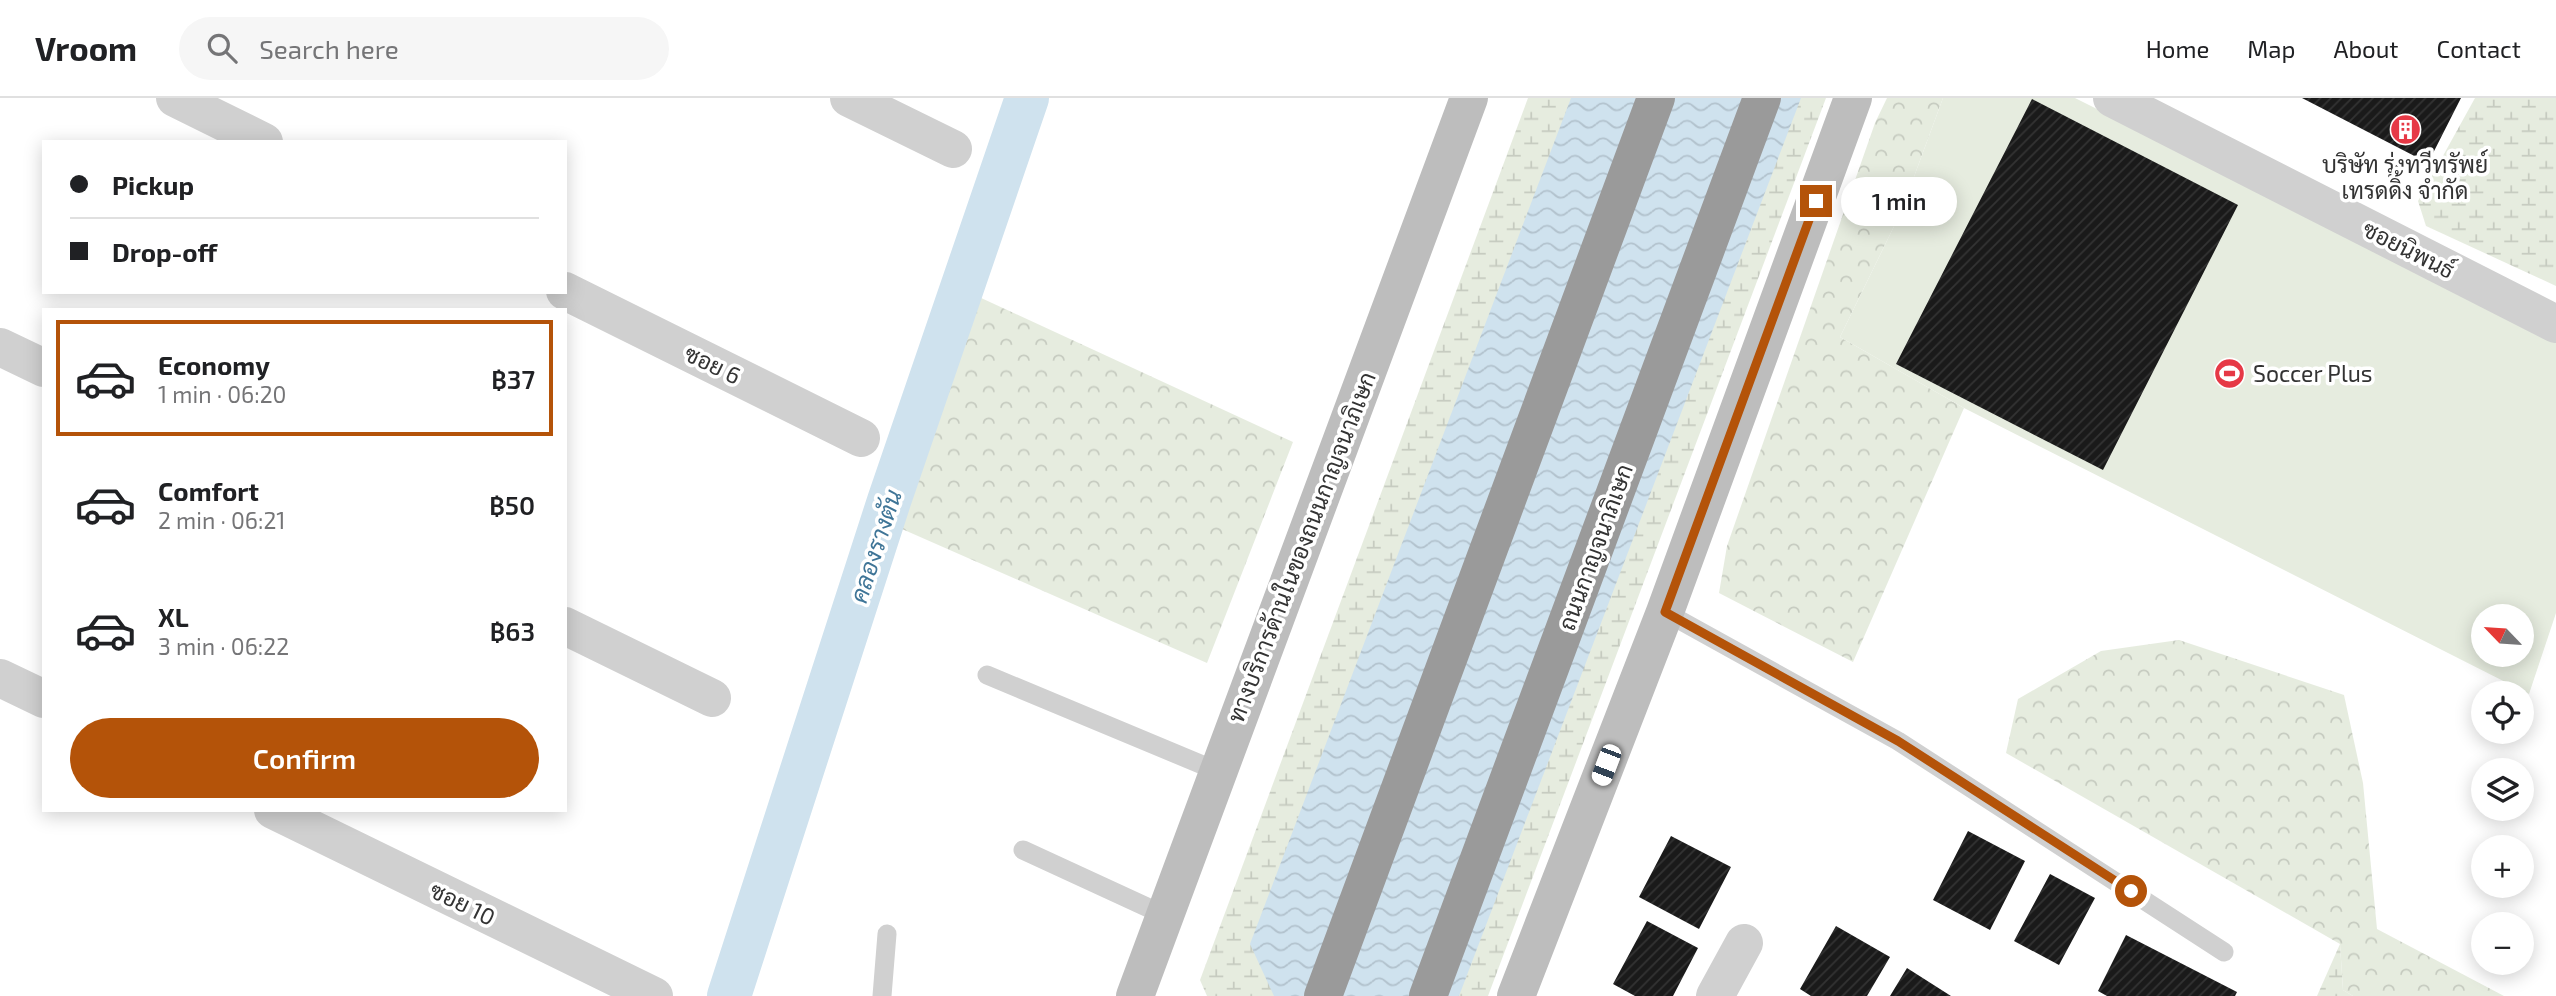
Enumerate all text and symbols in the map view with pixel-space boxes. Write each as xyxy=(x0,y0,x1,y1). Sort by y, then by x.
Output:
search box xyxy=(179,17,669,80)
text: Vroom xyxy=(35,28,137,68)
icon: search xyxy=(203,29,241,67)
text: Search here xyxy=(259,33,399,64)
text: Home xyxy=(2146,34,2209,63)
text: Map xyxy=(2247,34,2295,63)
text: About xyxy=(2333,34,2399,63)
text: Contact xyxy=(2437,34,2521,63)
building icon: บริษัท รุ่งทวีทรัพย์ เทรดดิ้ง จำกัด xyxy=(2388,113,2422,147)
place label: บริษัท รุ่งทวีทรัพย์ เทรดดิ้ง จำกัด xyxy=(2322,149,2488,204)
text: Pickup xyxy=(112,169,194,200)
callout: 1 min xyxy=(1840,176,1956,226)
route end xyxy=(1800,185,1832,217)
text: 1 min xyxy=(1872,187,1926,215)
street label: ซอยนิพนธ์ xyxy=(2358,213,2460,284)
text: Drop-off xyxy=(112,236,217,267)
street label: ซอย 6 xyxy=(680,338,746,390)
icon: car xyxy=(74,347,137,410)
text: Economy xyxy=(158,349,270,380)
sports icon: Soccer Plus xyxy=(2213,356,2247,390)
place label: Soccer Plus xyxy=(2253,359,2373,387)
text: ฿37 xyxy=(491,363,535,394)
street label: ทางบริการด้านในของถนนกาญจนาภิเษก xyxy=(1220,367,1382,727)
text: 1 min · 06:20 xyxy=(158,380,286,408)
street label: ถนนกาญจนาภิเษก xyxy=(1552,460,1639,634)
icon: car xyxy=(74,473,137,536)
text: Comfort xyxy=(158,475,259,506)
water label: คลองรางตัน xyxy=(843,486,907,606)
text: ฿50 xyxy=(489,489,535,520)
text: 2 min · 06:21 xyxy=(158,506,286,534)
icon: car xyxy=(74,599,137,662)
text: XL xyxy=(158,601,189,632)
north arrow xyxy=(2471,604,2534,667)
map controls xyxy=(2471,604,2534,975)
text: ฿63 xyxy=(490,615,535,646)
text: 3 min · 06:22 xyxy=(158,632,289,660)
button: locate xyxy=(2471,681,2534,744)
button: Confirm xyxy=(70,718,539,798)
car xyxy=(1589,742,1624,788)
button: layers xyxy=(2471,758,2534,821)
button: + xyxy=(2471,835,2534,898)
street label: ซอย 10 xyxy=(426,875,500,931)
route start xyxy=(2115,875,2147,907)
button: − xyxy=(2471,912,2534,975)

